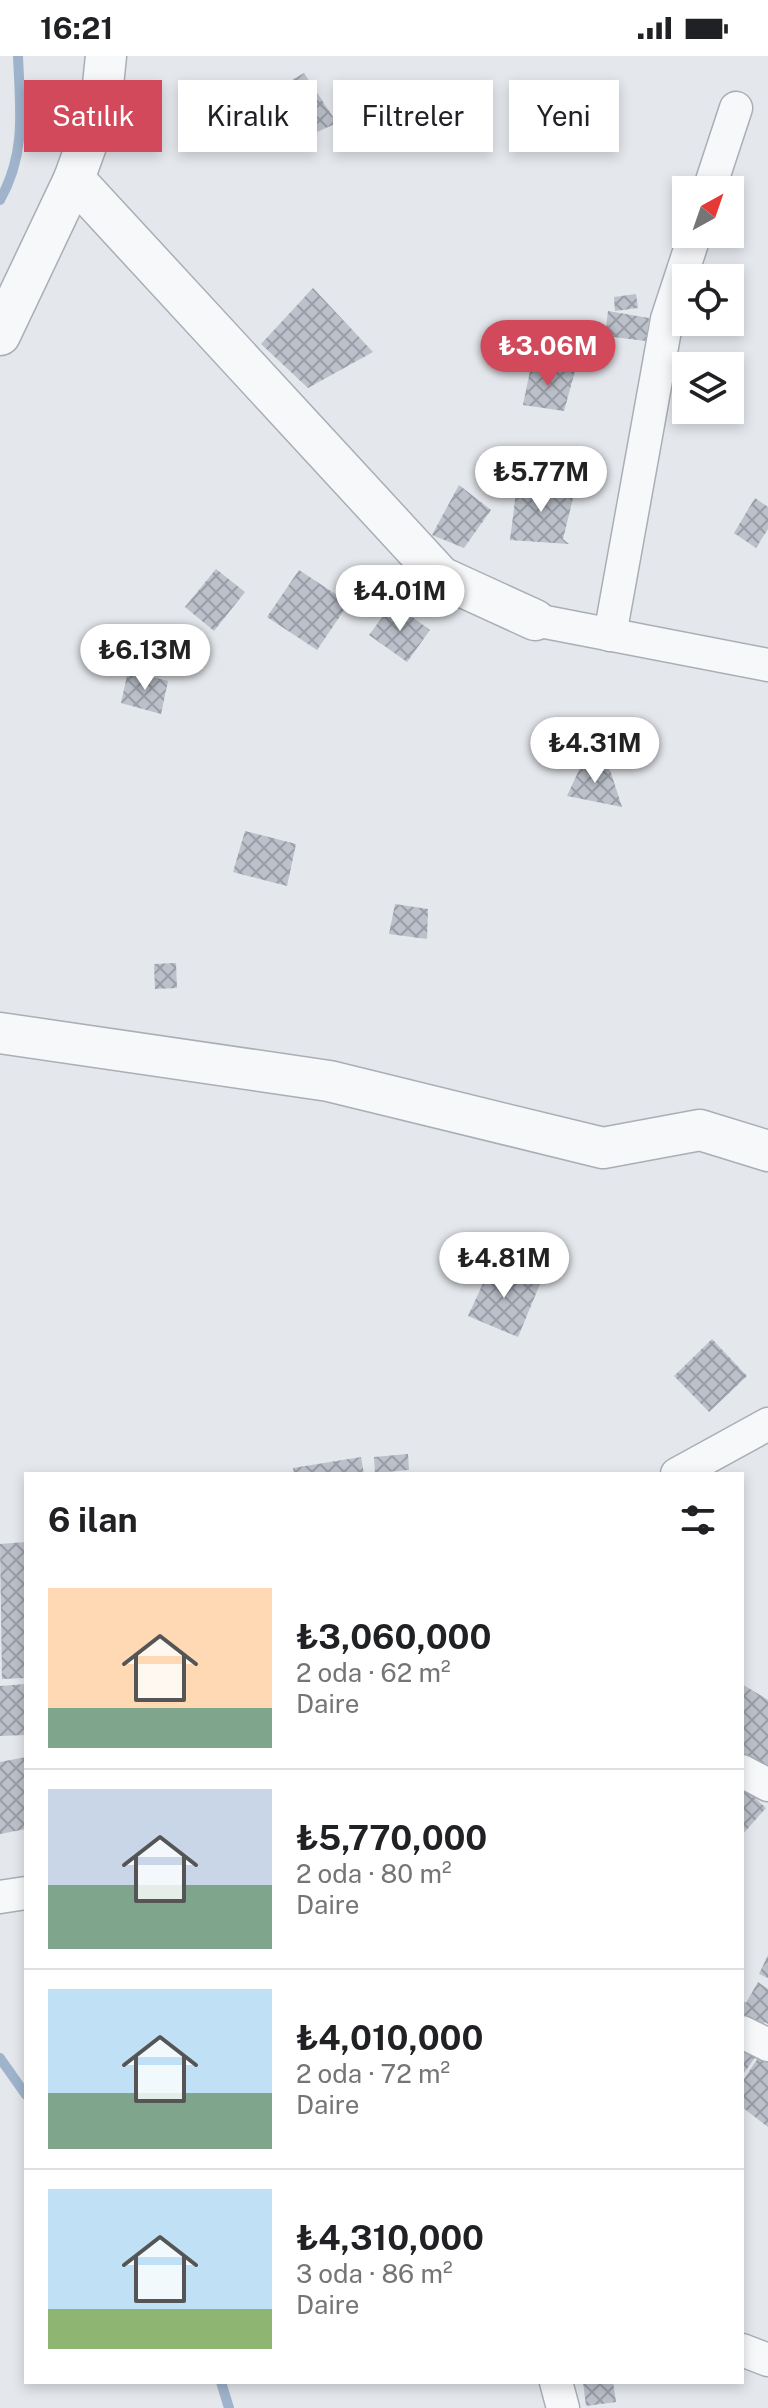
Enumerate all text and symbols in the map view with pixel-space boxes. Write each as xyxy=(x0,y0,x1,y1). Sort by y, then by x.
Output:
text: 16:21 xyxy=(40,10,113,46)
chip: Satılık xyxy=(24,80,162,152)
chip: Kiralık xyxy=(178,80,317,152)
chip: Filtreler xyxy=(333,80,493,152)
chip: Yeni xyxy=(509,80,619,152)
north arrow xyxy=(672,176,744,248)
map controls xyxy=(672,176,744,424)
button: locate xyxy=(672,264,744,336)
pin: ₺3.06M xyxy=(483,320,613,388)
text: ₺3.06M xyxy=(498,330,598,361)
button: layers xyxy=(672,352,744,424)
pin: ₺5.77M xyxy=(476,446,606,514)
text: ₺5.77M xyxy=(493,456,589,487)
pin: ₺4.01M xyxy=(335,565,465,633)
text: ₺4.01M xyxy=(354,575,446,606)
pin: ₺6.13M xyxy=(80,624,210,692)
text: ₺6.13M xyxy=(98,634,192,665)
pin: ₺4.31M xyxy=(530,717,660,785)
text: ₺4.31M xyxy=(548,727,642,758)
pin: ₺4.81M xyxy=(439,1232,569,1300)
text: ₺4.81M xyxy=(457,1242,551,1273)
icon: filters xyxy=(676,1498,720,1542)
text: 6 ilan xyxy=(48,1500,138,1540)
text: ₺3,060,000 xyxy=(296,1617,491,1657)
icon: home xyxy=(112,1620,208,1716)
text: 2 oda · 62 m² xyxy=(296,1657,451,1688)
text: Daire xyxy=(296,1688,360,1719)
text: ₺5,770,000 xyxy=(296,1818,487,1858)
icon: home xyxy=(112,1821,208,1917)
text: 2 oda · 80 m² xyxy=(296,1858,451,1889)
text: Daire xyxy=(296,1889,360,1920)
text: ₺4,010,000 xyxy=(296,2018,483,2058)
icon: home xyxy=(112,2021,208,2117)
text: 2 oda · 72 m² xyxy=(296,2058,450,2089)
text: Daire xyxy=(296,2089,360,2120)
text: ₺4,310,000 xyxy=(296,2218,484,2258)
icon: home xyxy=(112,2221,208,2317)
text: 3 oda · 86 m² xyxy=(296,2258,453,2289)
text: Daire xyxy=(296,2289,360,2320)

